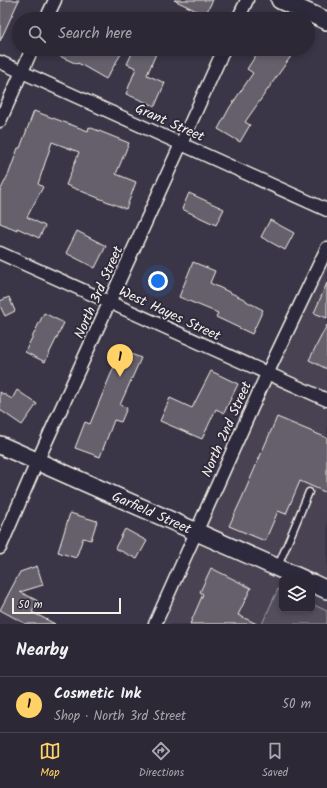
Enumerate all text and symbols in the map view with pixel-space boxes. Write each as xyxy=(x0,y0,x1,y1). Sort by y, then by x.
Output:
search box xyxy=(12,12,315,56)
text: Search here xyxy=(58,22,132,46)
icon: search xyxy=(26,23,48,45)
street label: Grant Street xyxy=(131,98,208,148)
street label: North 3rd Street xyxy=(69,242,129,342)
your location xyxy=(148,271,168,291)
street label: West Hayes Street xyxy=(115,281,225,347)
pin: 1 xyxy=(107,344,133,377)
street label: North 2nd Street xyxy=(196,378,258,481)
street label: Garfield Street xyxy=(108,486,195,541)
map controls xyxy=(279,576,315,612)
button: layers xyxy=(279,576,315,612)
scale bar xyxy=(12,596,121,615)
text: 50 m xyxy=(18,596,43,614)
text: Nearby xyxy=(16,637,68,664)
text: Cosmetic Ink xyxy=(54,682,141,706)
text: 1 xyxy=(27,694,31,715)
text: 50 m xyxy=(282,694,311,715)
text: Shop · North 3rd Street xyxy=(54,706,186,727)
tab: Map xyxy=(39,740,61,782)
tab: Directions xyxy=(139,740,184,782)
tab: Saved xyxy=(262,740,288,782)

